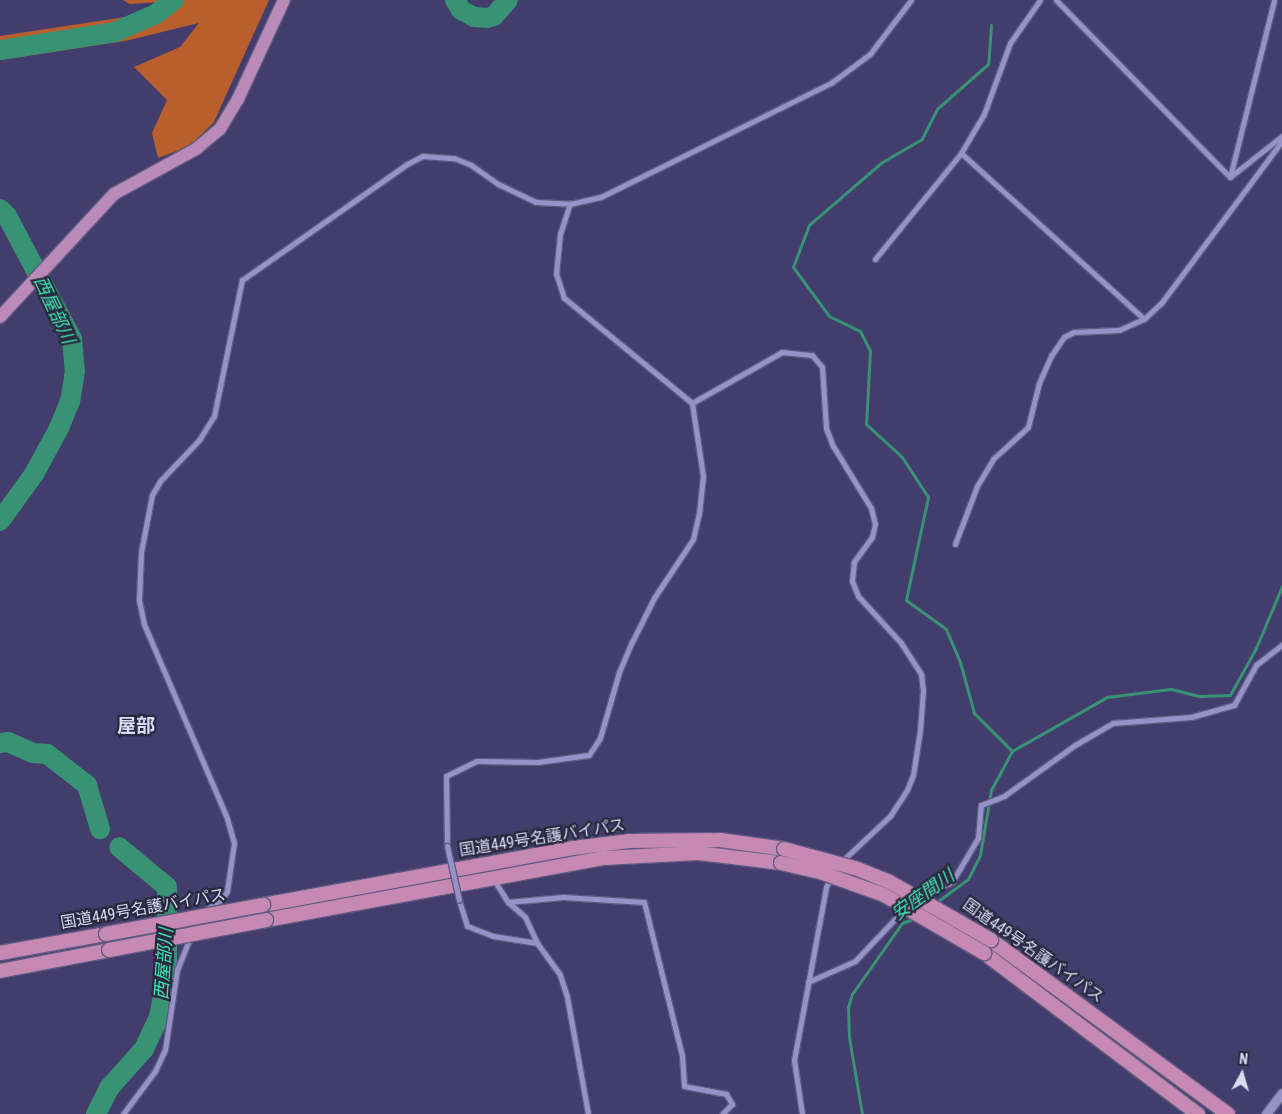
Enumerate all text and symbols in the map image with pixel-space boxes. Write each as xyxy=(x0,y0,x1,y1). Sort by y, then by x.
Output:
water label: 西屋部川 xyxy=(29,273,79,347)
district label: 屋部 xyxy=(117,715,155,737)
street label: 国道449号名護バイパス xyxy=(458,815,626,861)
water label: 安座間川 xyxy=(888,865,958,925)
street label: 国道449号名護バイパス xyxy=(59,885,227,933)
street label: 国道449号名護バイパス xyxy=(959,895,1107,1007)
water label: 西屋部川 xyxy=(151,927,177,1001)
north arrow xyxy=(1217,1049,1267,1099)
text: N xyxy=(1238,1051,1249,1067)

